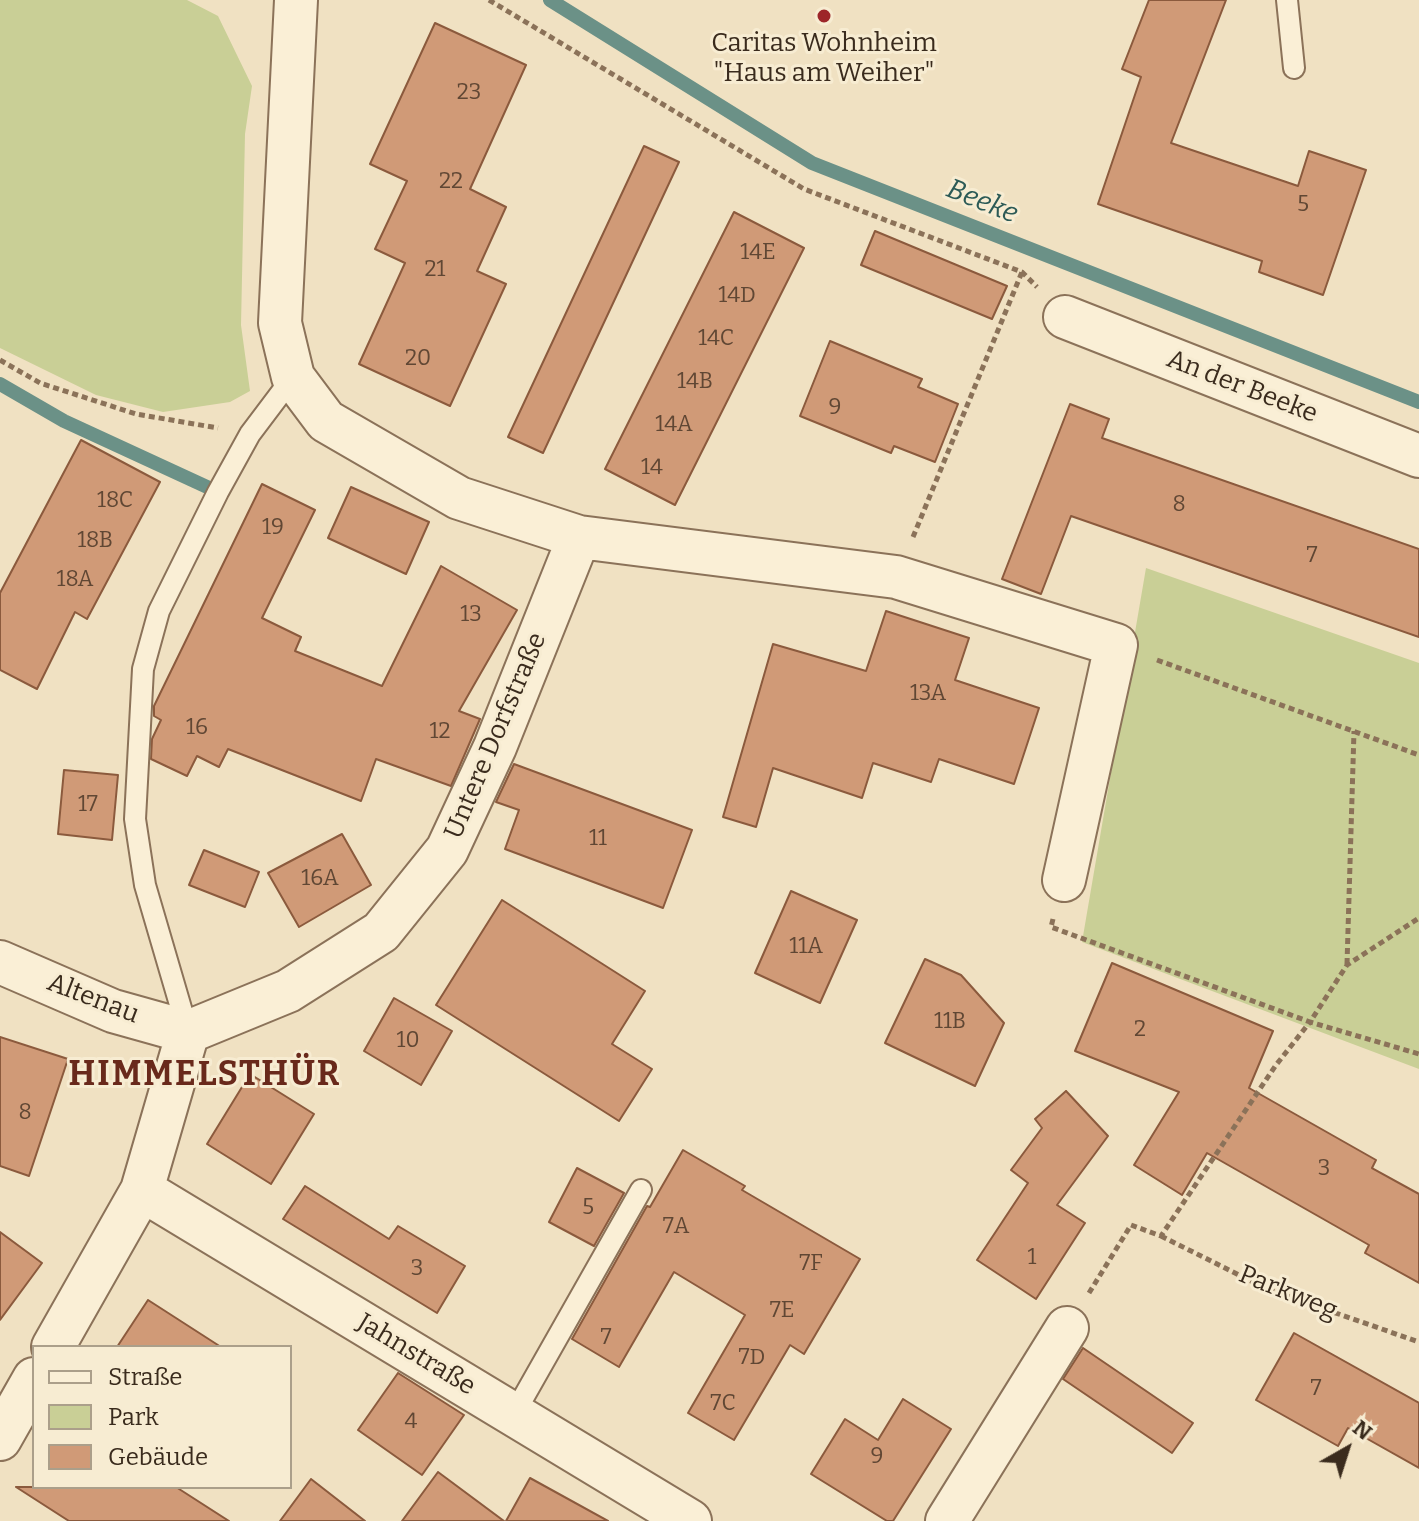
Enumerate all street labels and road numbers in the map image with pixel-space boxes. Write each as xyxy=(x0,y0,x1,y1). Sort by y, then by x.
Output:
street label: An der Beeke xyxy=(1162,344,1322,430)
street label: Untere Dorfstraße xyxy=(439,628,553,844)
street label: Altenau xyxy=(43,967,143,1031)
street label: Parkweg xyxy=(1234,1259,1342,1327)
street label: Jahnstraße xyxy=(351,1308,481,1402)

